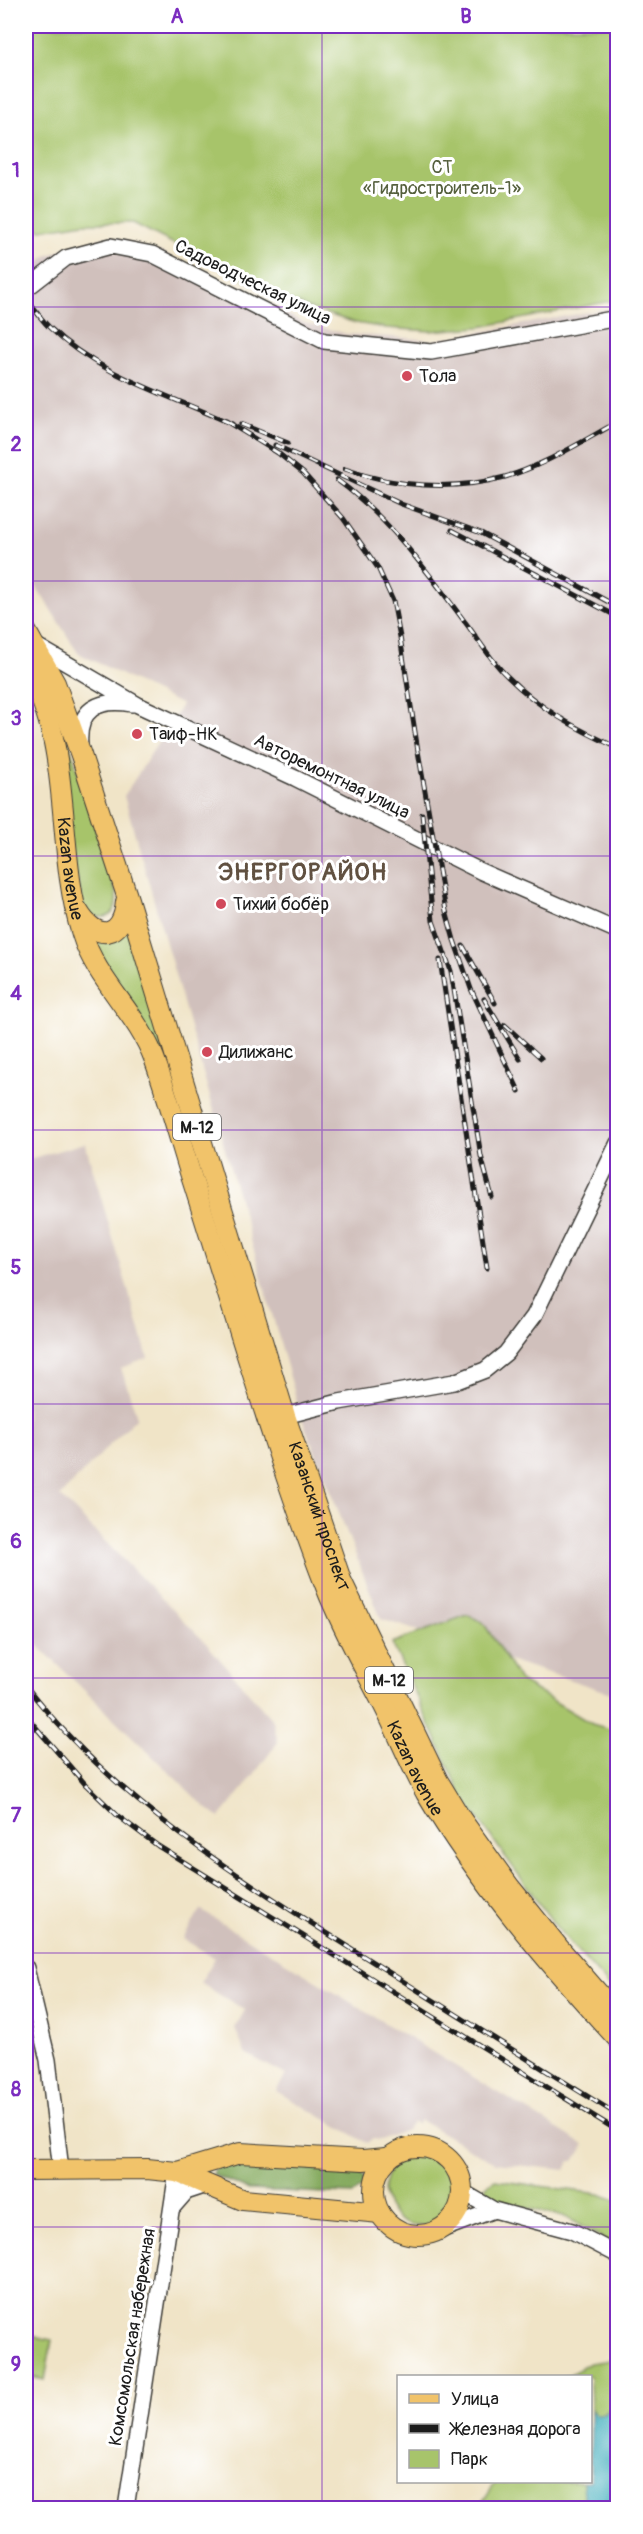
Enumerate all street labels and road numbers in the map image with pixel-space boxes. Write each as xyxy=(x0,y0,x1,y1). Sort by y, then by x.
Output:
street label: Садоводческая улица xyxy=(171,235,335,330)
street label: Авторемонтная улица xyxy=(250,729,414,824)
street label: Kazan avenue xyxy=(52,816,89,923)
road number: М-12 xyxy=(173,1114,221,1140)
street label: Казанский проспект xyxy=(283,1439,356,1595)
road number: М-12 xyxy=(365,1667,413,1693)
street label: Kazan avenue xyxy=(381,1717,448,1821)
street label: Комсомольская набережная xyxy=(104,2227,161,2447)

